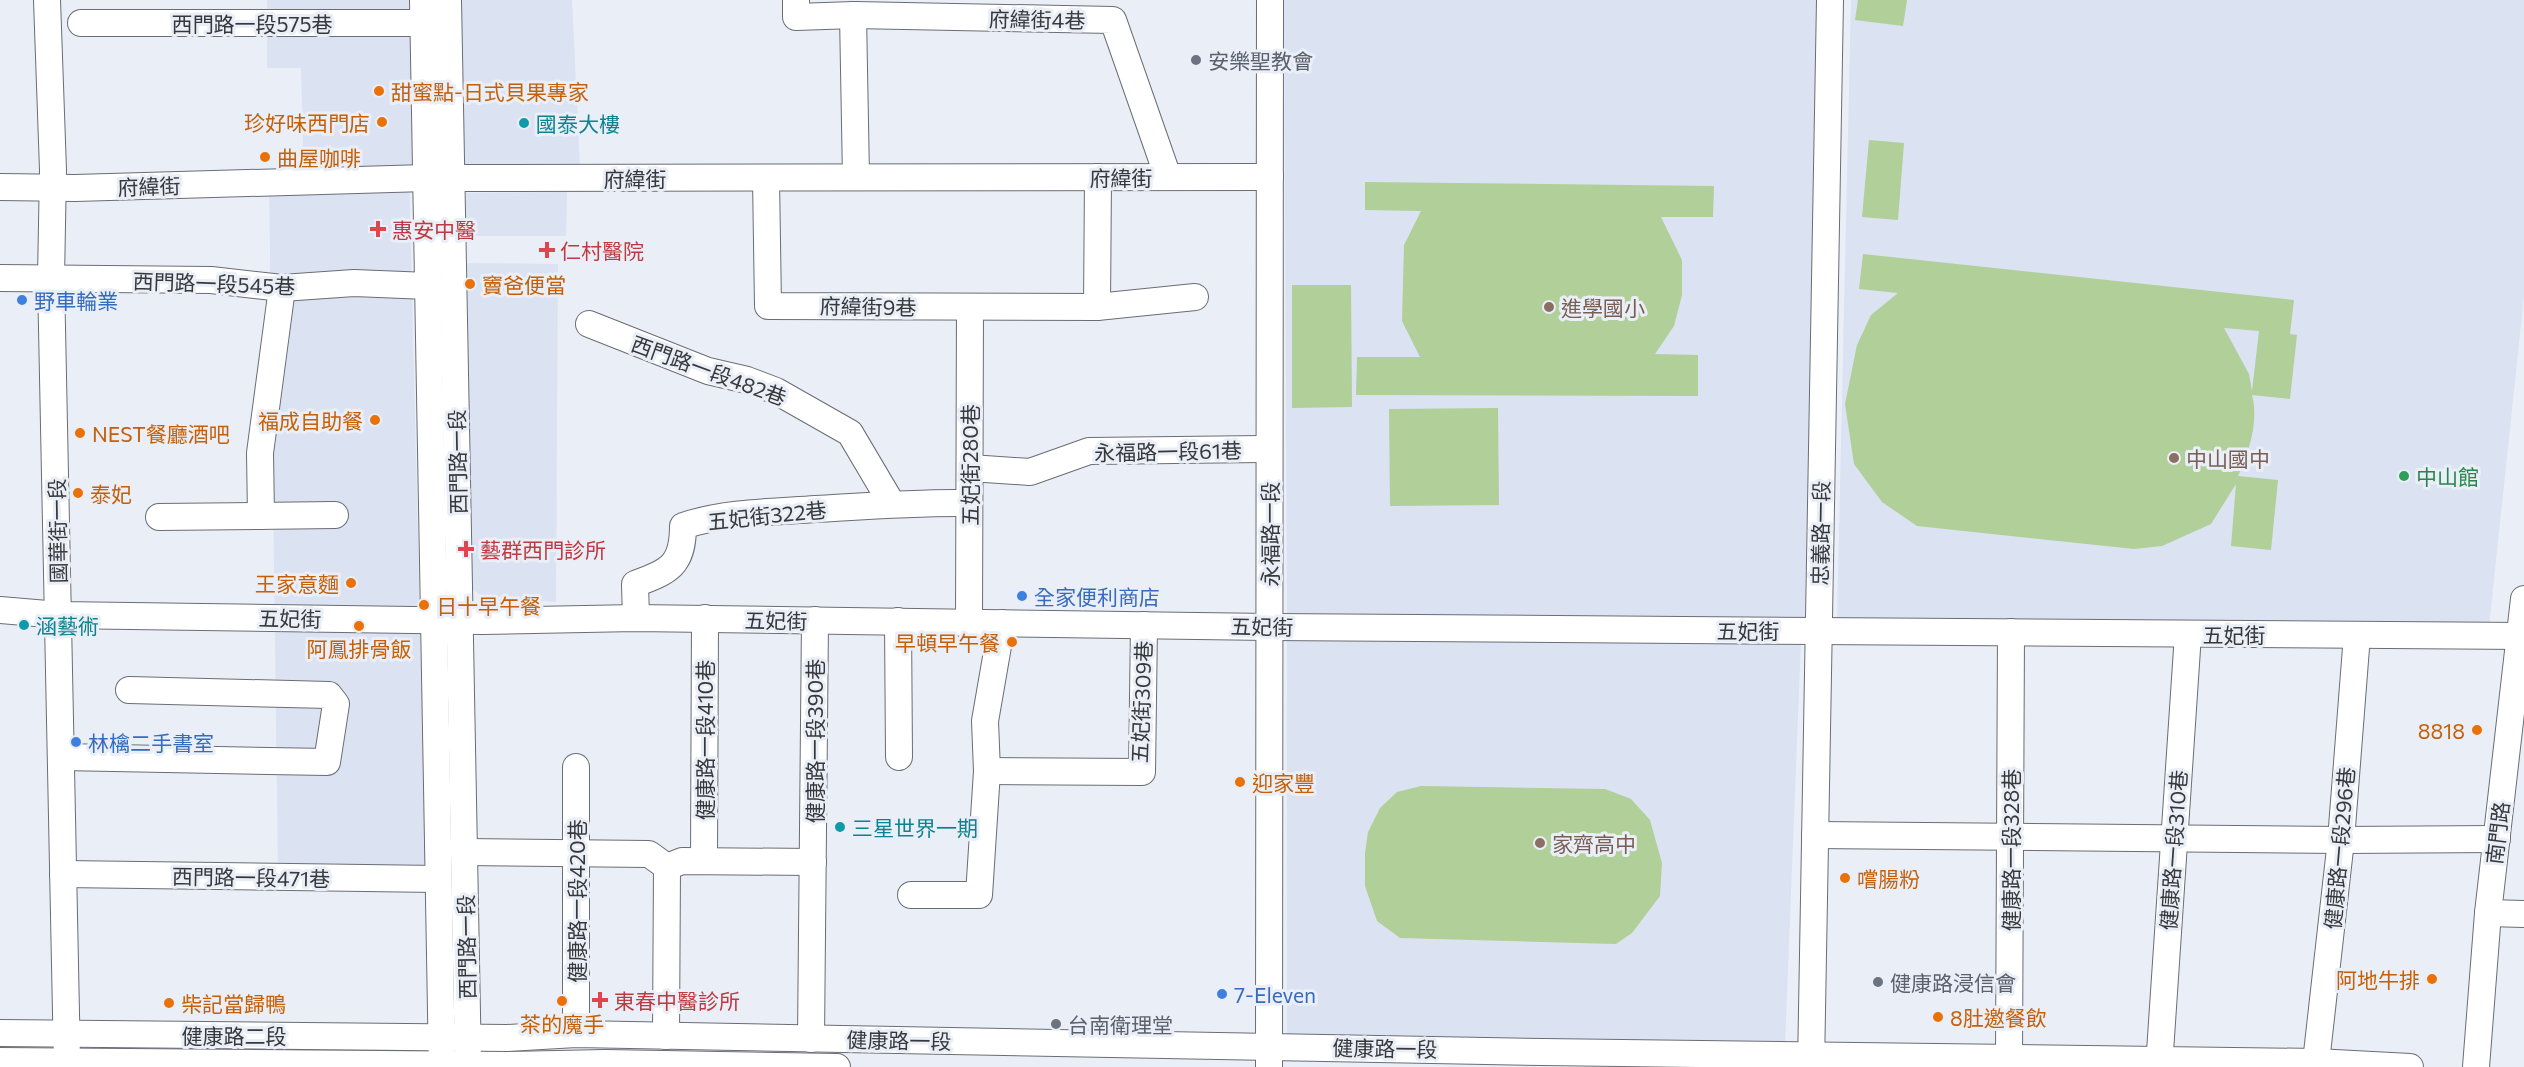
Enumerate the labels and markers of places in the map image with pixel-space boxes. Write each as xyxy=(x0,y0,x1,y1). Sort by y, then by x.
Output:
place label: 安樂聖教會 xyxy=(1208,48,1313,73)
marker: 安樂聖教會 xyxy=(1189,53,1203,67)
place label: 甜蜜點-日式貝果專家 xyxy=(391,79,589,104)
marker: 甜蜜點-日式貝果專家 xyxy=(372,84,386,98)
place label: 珍好味西門店 xyxy=(244,110,370,135)
place label: 國泰大樓 xyxy=(536,111,620,136)
marker: 珍好味西門店 xyxy=(375,115,389,129)
marker: 國泰大樓 xyxy=(517,116,531,130)
place label: 曲屋咖啡 xyxy=(277,145,361,170)
marker: 曲屋咖啡 xyxy=(258,150,272,164)
place label: 惠安中醫 xyxy=(392,217,476,242)
marker: 惠安中醫 xyxy=(369,220,387,238)
place label: 仁村醫院 xyxy=(560,238,644,263)
marker: 仁村醫院 xyxy=(538,241,556,259)
place label: 竇爸便當 xyxy=(482,272,566,297)
marker: 竇爸便當 xyxy=(463,277,477,291)
place label: 野車輪業 xyxy=(34,288,118,313)
marker: 野車輪業 xyxy=(15,293,29,307)
place label: 進學國小 xyxy=(1561,295,1645,320)
marker: 進學國小 xyxy=(1542,300,1556,314)
place label: 福成自助餐 xyxy=(258,408,363,433)
marker: 福成自助餐 xyxy=(368,413,382,427)
place label: NEST餐廳酒吧 xyxy=(92,421,230,446)
marker: NEST餐廳酒吧 xyxy=(73,426,87,440)
place label: 中山國中 xyxy=(2186,446,2270,471)
marker: 中山國中 xyxy=(2167,451,2181,465)
place label: 中山館 xyxy=(2416,464,2479,489)
marker: 中山館 xyxy=(2397,469,2411,483)
place label: 泰妃 xyxy=(90,481,132,506)
marker: 泰妃 xyxy=(71,486,85,500)
place label: 藝群西門診所 xyxy=(480,537,606,562)
marker: 藝群西門診所 xyxy=(457,540,475,558)
place label: 王家意麵 xyxy=(255,571,339,596)
marker: 王家意麵 xyxy=(344,576,358,590)
place label: 全家便利商店 xyxy=(1034,584,1160,609)
marker: 全家便利商店 xyxy=(1015,589,1029,603)
place label: 日十早午餐 xyxy=(436,593,541,618)
marker: 日十早午餐 xyxy=(417,598,431,612)
place label: 涵藝術 xyxy=(36,613,99,638)
marker: 涵藝術 xyxy=(17,618,31,632)
marker: 阿鳳排骨飯 xyxy=(352,619,366,633)
place label: 早頓早午餐 xyxy=(895,630,1000,655)
marker: 早頓早午餐 xyxy=(1005,635,1019,649)
place label: 阿鳳排骨飯 xyxy=(307,636,412,661)
place label: 8818 xyxy=(2418,718,2465,743)
marker: 8818 xyxy=(2470,723,2484,737)
place label: 林檎二手書室 xyxy=(88,730,214,755)
marker: 林檎二手書室 xyxy=(69,735,83,749)
place label: 迎家豐 xyxy=(1252,770,1315,795)
marker: 迎家豐 xyxy=(1233,775,1247,789)
place label: 三星世界一期 xyxy=(852,815,978,840)
marker: 三星世界一期 xyxy=(833,820,847,834)
place label: 家齊高中 xyxy=(1552,831,1636,856)
marker: 家齊高中 xyxy=(1533,836,1547,850)
place label: 嚐腸粉 xyxy=(1857,866,1920,891)
marker: 嚐腸粉 xyxy=(1838,871,1852,885)
place label: 阿地牛排 xyxy=(2336,967,2420,992)
place label: 健康路浸信會 xyxy=(1890,970,2016,995)
marker: 阿地牛排 xyxy=(2425,972,2439,986)
marker: 健康路浸信會 xyxy=(1871,975,1885,989)
place label: 7-Eleven xyxy=(1234,982,1316,1007)
marker: 7-Eleven xyxy=(1215,987,1229,1001)
place label: 東春中醫診所 xyxy=(614,988,740,1013)
place label: 柴記當歸鴨 xyxy=(181,991,286,1016)
marker: 東春中醫診所 xyxy=(591,991,609,1009)
marker: 茶的魔手 xyxy=(555,994,569,1008)
marker: 柴記當歸鴨 xyxy=(162,996,176,1010)
place label: 8肚邀餐飲 xyxy=(1950,1005,2047,1030)
marker: 8肚邀餐飲 xyxy=(1931,1010,1945,1024)
place label: 茶的魔手 xyxy=(520,1011,604,1036)
place label: 台南衛理堂 xyxy=(1068,1012,1173,1037)
marker: 台南衛理堂 xyxy=(1049,1017,1063,1031)

